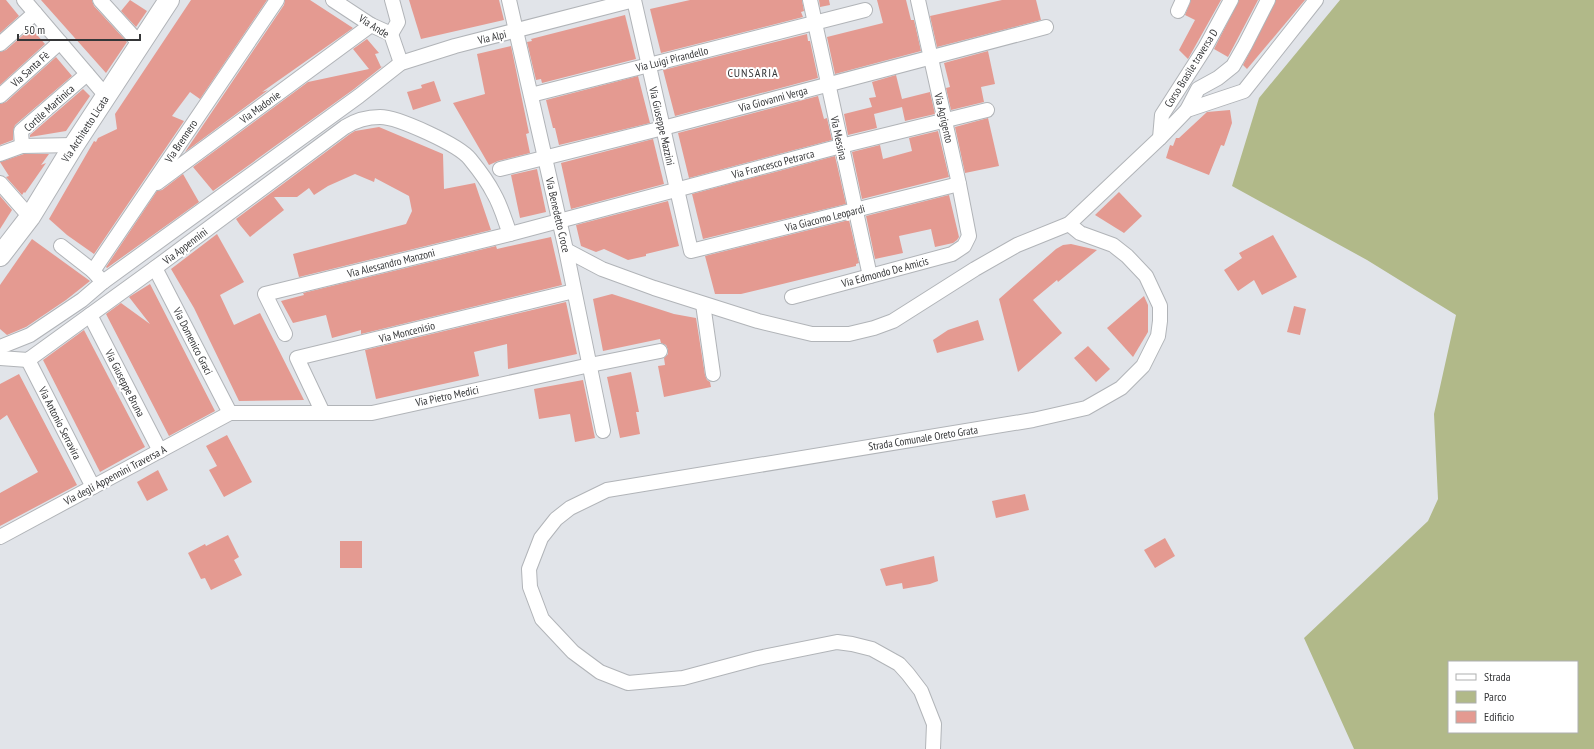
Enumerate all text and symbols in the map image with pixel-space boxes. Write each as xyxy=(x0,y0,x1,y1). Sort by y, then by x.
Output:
street label: Via Ande xyxy=(355,11,392,41)
scale bar xyxy=(18,16,140,42)
text: 50 m xyxy=(24,22,45,37)
street label: Corso Brasile traversa D xyxy=(1161,26,1221,110)
street label: Via Alpi xyxy=(475,27,508,48)
street label: Via Luigi Pirandello xyxy=(633,43,710,75)
street label: Via Santa Fè xyxy=(7,48,52,91)
district label: CUNSARIA xyxy=(727,65,779,80)
street label: Cortile Martinica xyxy=(21,82,77,134)
street label: Via Giovanni Verga xyxy=(736,83,809,115)
street label: Via Giuseppe Mazzini xyxy=(646,84,678,167)
street label: Via Madonie xyxy=(236,87,283,127)
street label: Via Agrigento xyxy=(931,91,957,145)
street label: Via Architetto Licata xyxy=(58,93,112,166)
street label: Via Messina xyxy=(827,114,851,161)
street label: Via Brennero xyxy=(161,117,201,166)
street label: Via Francesco Petrarca xyxy=(729,146,816,182)
street label: Via Benedetto Croce xyxy=(542,175,574,254)
street label: Via Giacomo Leopardi xyxy=(783,201,866,235)
street label: Via Appennini xyxy=(159,225,210,268)
street label: Via Alessandro Manzoni xyxy=(345,245,436,281)
street label: Via Edmondo De Amicis xyxy=(839,254,930,291)
street label: Via Domenico Graci xyxy=(170,304,216,377)
street label: Via Moncenisio xyxy=(377,318,437,346)
street label: Via Giuseppe Bruna xyxy=(102,346,148,419)
street label: Via Pietro Medici xyxy=(413,382,480,410)
street label: Via Antonio Serravira xyxy=(35,383,84,462)
street label: Strada Comunale Oreto Grata xyxy=(867,422,979,454)
street label: Via degli Appennini Traversa A xyxy=(60,442,169,508)
legend xyxy=(1448,661,1578,733)
text: Strada xyxy=(1484,669,1511,684)
text: Parco xyxy=(1484,689,1506,704)
text: Edificio xyxy=(1484,709,1514,724)

